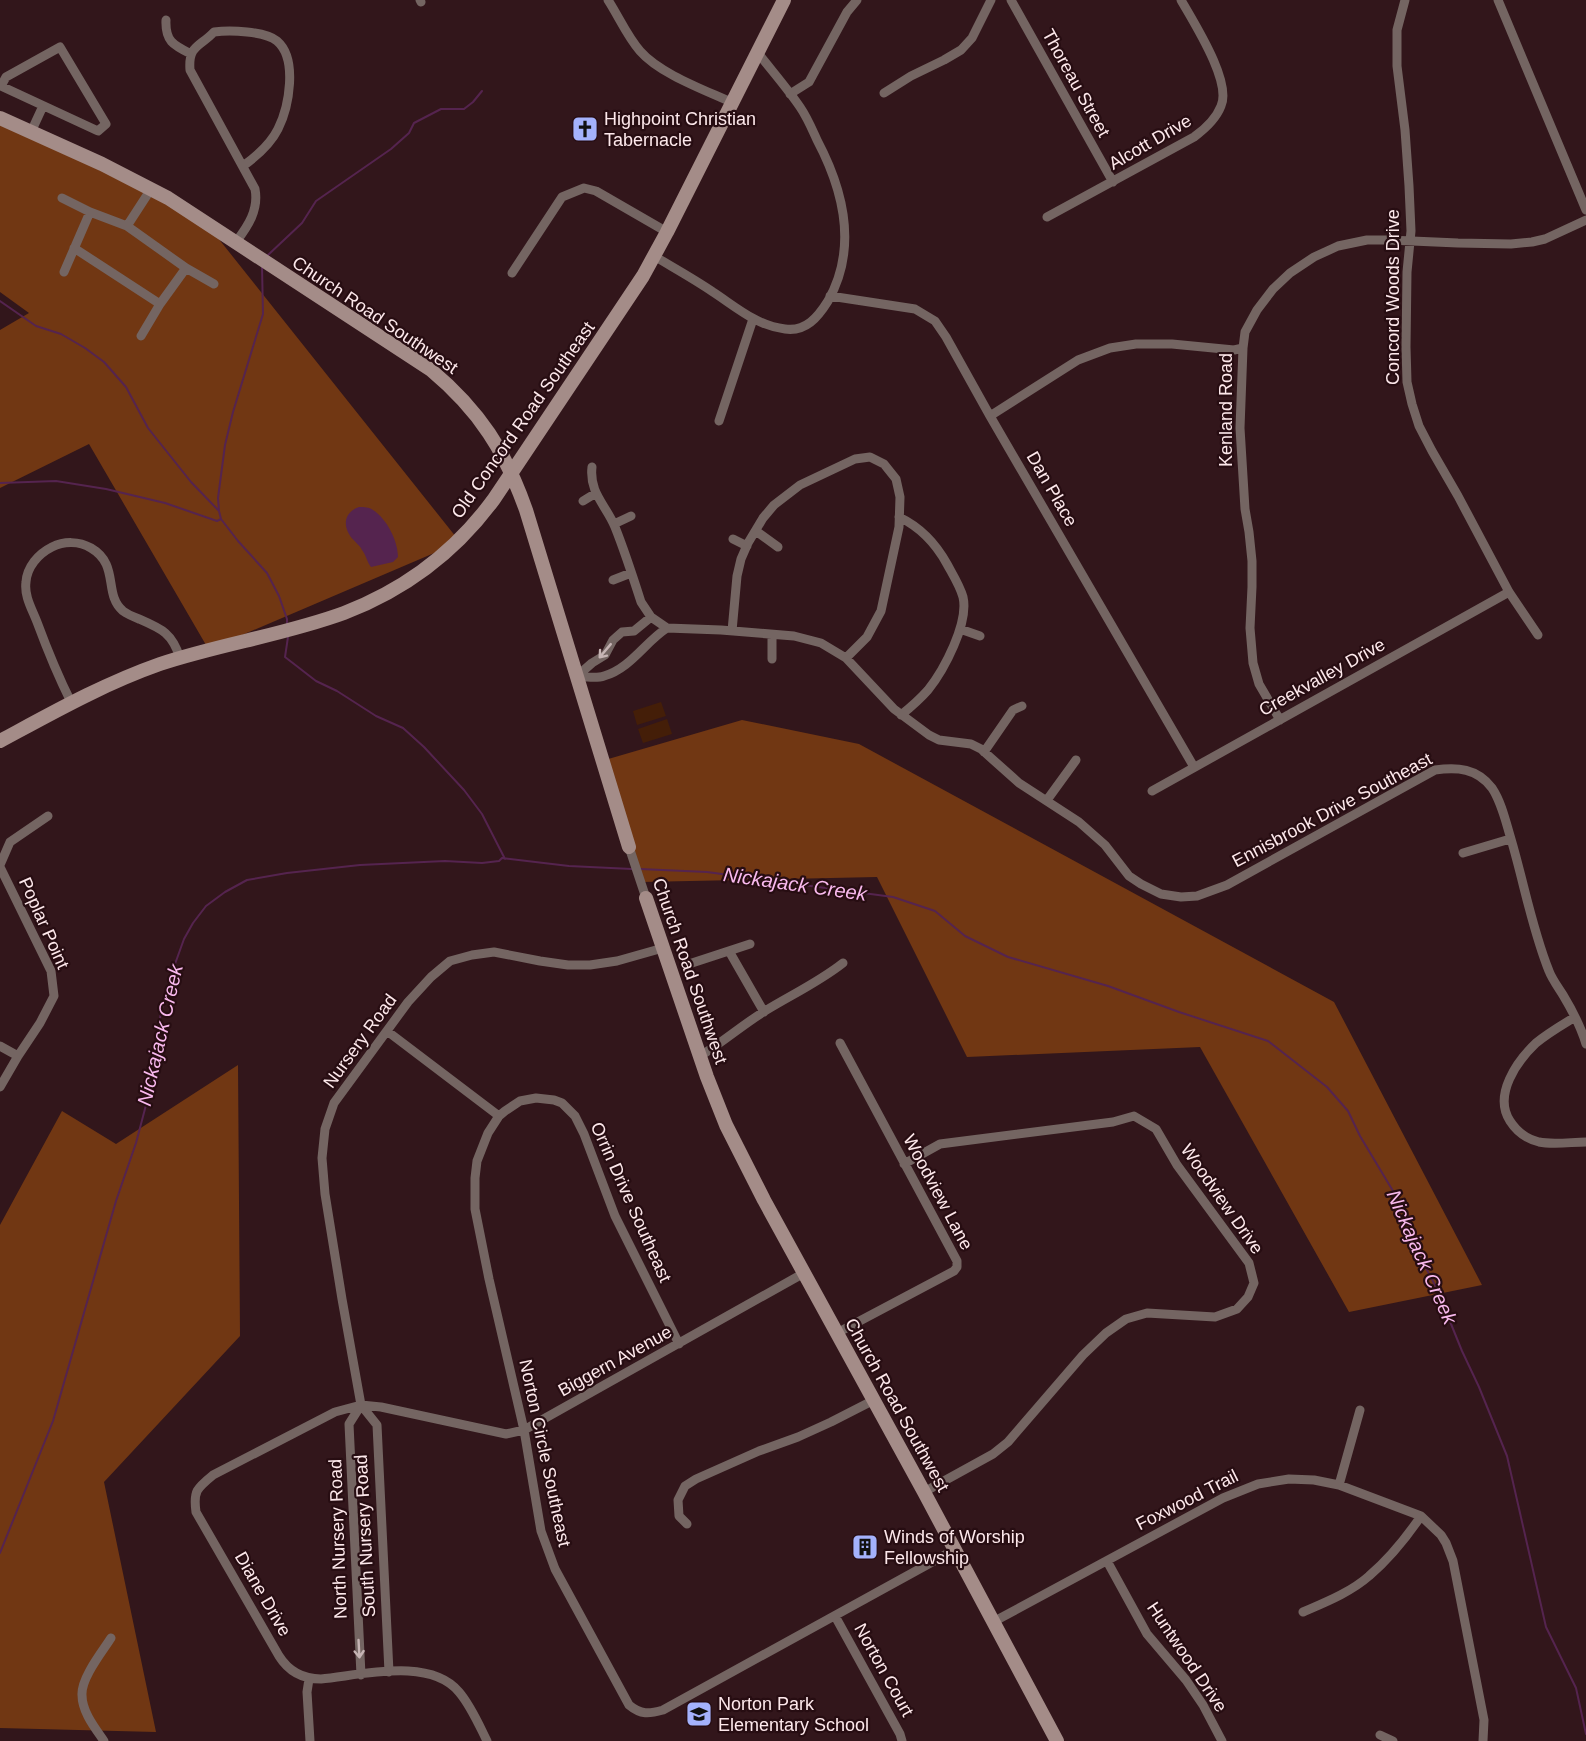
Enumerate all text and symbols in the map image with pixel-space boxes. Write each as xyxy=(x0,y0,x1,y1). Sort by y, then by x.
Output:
street label: Thoreau Street xyxy=(1038,26,1114,140)
place label: Highpoint Christian Tabernacle xyxy=(604,109,756,150)
street label: Alcott Drive xyxy=(1105,110,1195,174)
church icon: Highpoint Christian Tabernacle xyxy=(570,114,600,144)
street label: Concord Woods Drive xyxy=(1383,209,1403,385)
street label: Church Road Southwest xyxy=(289,252,461,378)
street label: Old Concord Road Southeast xyxy=(447,318,599,522)
street label: Kenland Road xyxy=(1216,353,1236,467)
street label: Dan Place xyxy=(1023,448,1081,530)
street label: Creekvalley Drive xyxy=(1255,634,1389,720)
one-way arrow xyxy=(598,643,612,659)
street label: Ennisbrook Drive Southeast xyxy=(1229,749,1435,871)
water label: Nickajack Creek xyxy=(722,863,869,905)
street label: Poplar Point xyxy=(15,874,73,972)
street label: Church Road Southwest xyxy=(649,876,731,1066)
water label: Nickajack Creek xyxy=(133,961,187,1108)
street label: Nursery Road xyxy=(319,990,401,1092)
street label: Orrin Drive Southeast xyxy=(587,1119,675,1285)
street label: Woodview Lane xyxy=(899,1131,977,1253)
street label: Woodview Drive xyxy=(1177,1140,1267,1258)
water label: Nickajack Creek xyxy=(1383,1187,1462,1328)
street label: Church Road Southwest xyxy=(841,1315,953,1495)
street label: Biggern Avenue xyxy=(555,1322,675,1400)
street label: Norton Circle Southeast xyxy=(515,1357,575,1549)
street label: South Nursery Road xyxy=(351,1454,379,1618)
street label: North Nursery Road xyxy=(325,1459,351,1619)
street label: Foxwood Trail xyxy=(1133,1466,1241,1534)
place label: Winds of Worship Fellowship xyxy=(884,1527,1025,1568)
building icon: Winds of Worship Fellowship xyxy=(850,1532,880,1562)
street label: Diane Drive xyxy=(231,1548,295,1640)
street label: Huntwood Drive xyxy=(1143,1598,1231,1716)
street label: Norton Court xyxy=(850,1620,918,1720)
one-way arrow xyxy=(354,1638,365,1658)
place label: Norton Park Elementary School xyxy=(718,1694,869,1735)
school or university icon: Norton Park Elementary School xyxy=(684,1699,714,1729)

